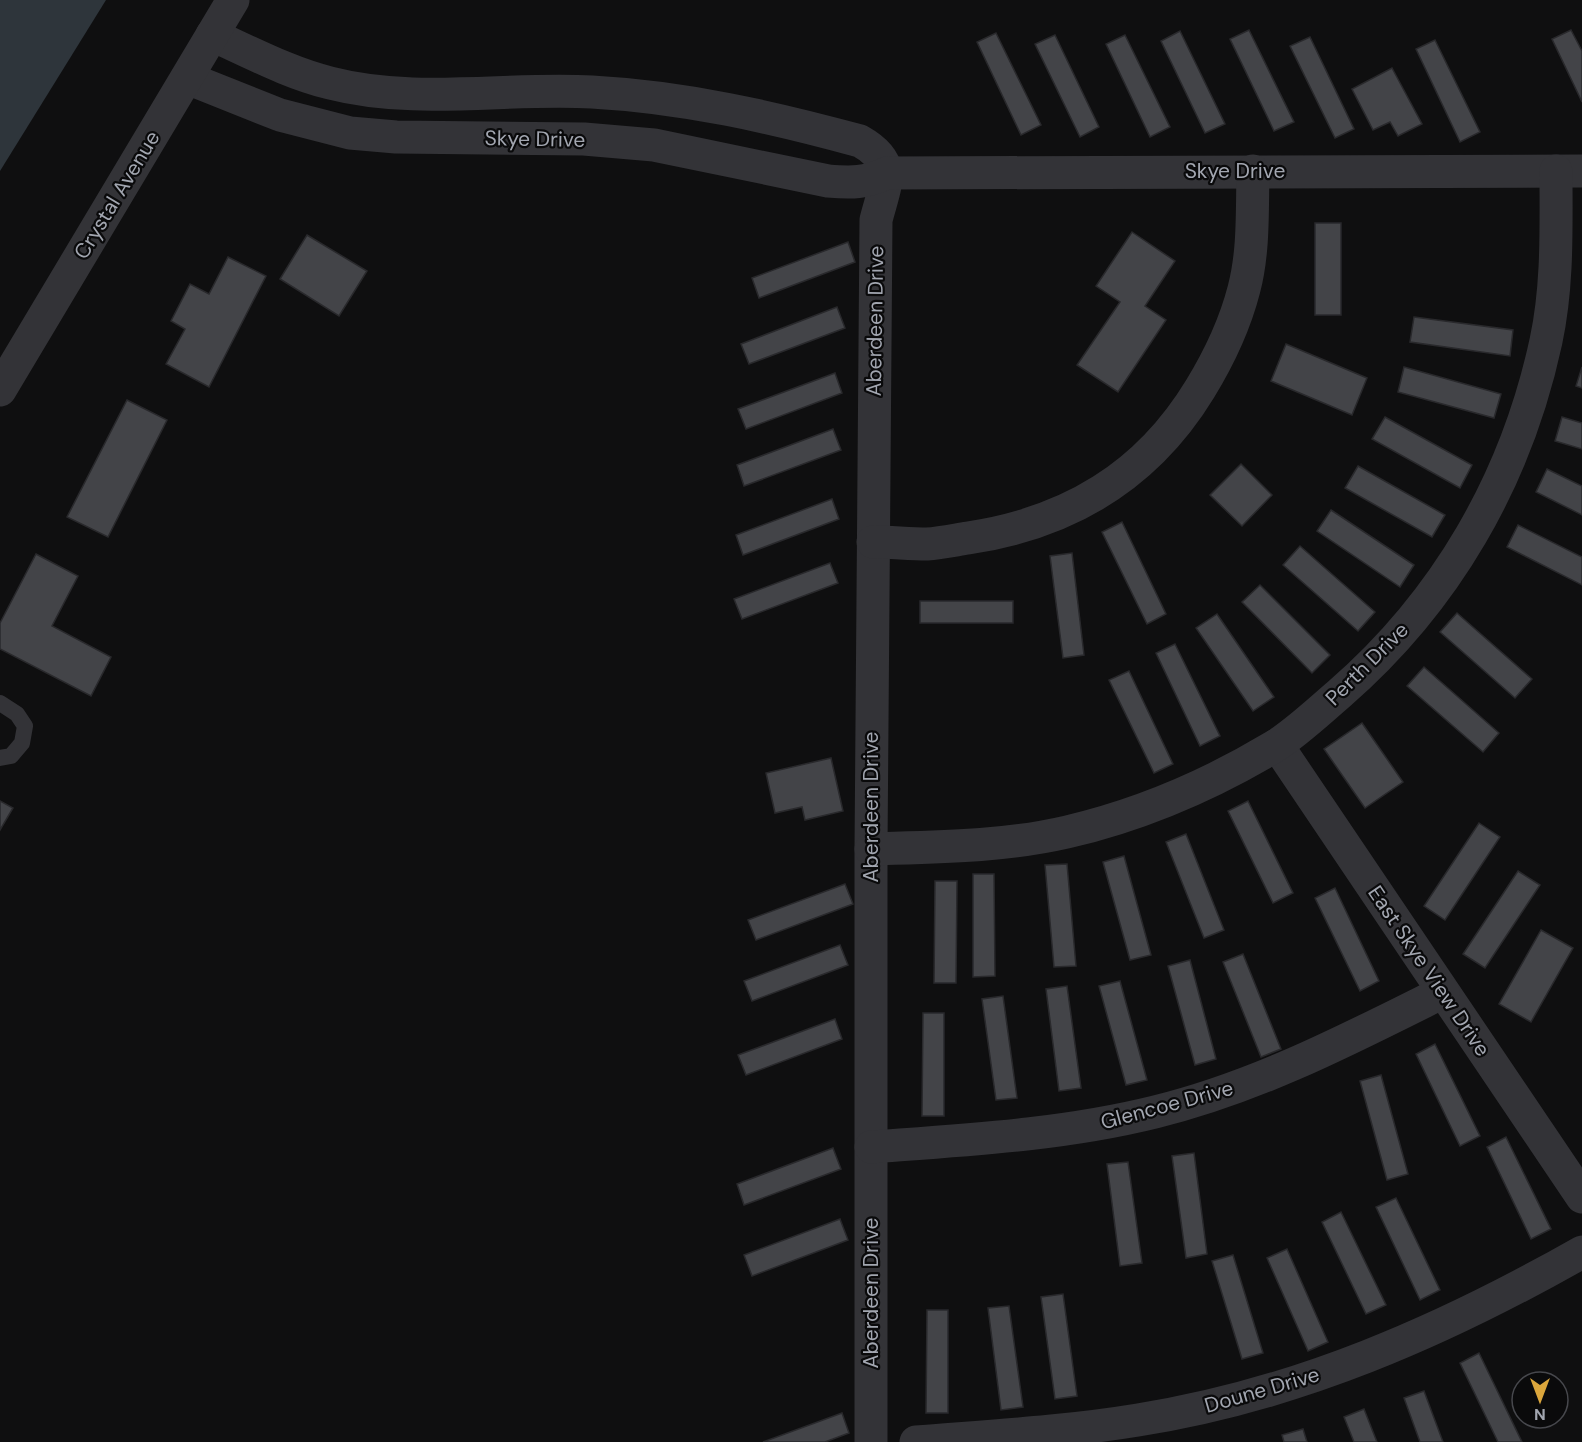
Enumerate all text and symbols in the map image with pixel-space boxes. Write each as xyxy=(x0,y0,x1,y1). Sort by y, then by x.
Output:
street label: Skye Drive xyxy=(484,124,586,154)
street label: Crystal Avenue xyxy=(68,125,166,264)
street label: Skye Drive xyxy=(1185,157,1285,185)
street label: Aberdeen Drive xyxy=(860,245,890,397)
street label: Perth Drive xyxy=(1319,616,1415,712)
street label: Aberdeen Drive xyxy=(857,732,885,882)
street label: East Skye View Drive xyxy=(1361,880,1497,1062)
street label: Glencoe Drive xyxy=(1098,1074,1237,1136)
street label: Aberdeen Drive xyxy=(857,1218,885,1368)
street label: Doune Drive xyxy=(1201,1360,1323,1420)
north arrow xyxy=(1510,1370,1570,1430)
text: N xyxy=(1534,1404,1546,1425)

